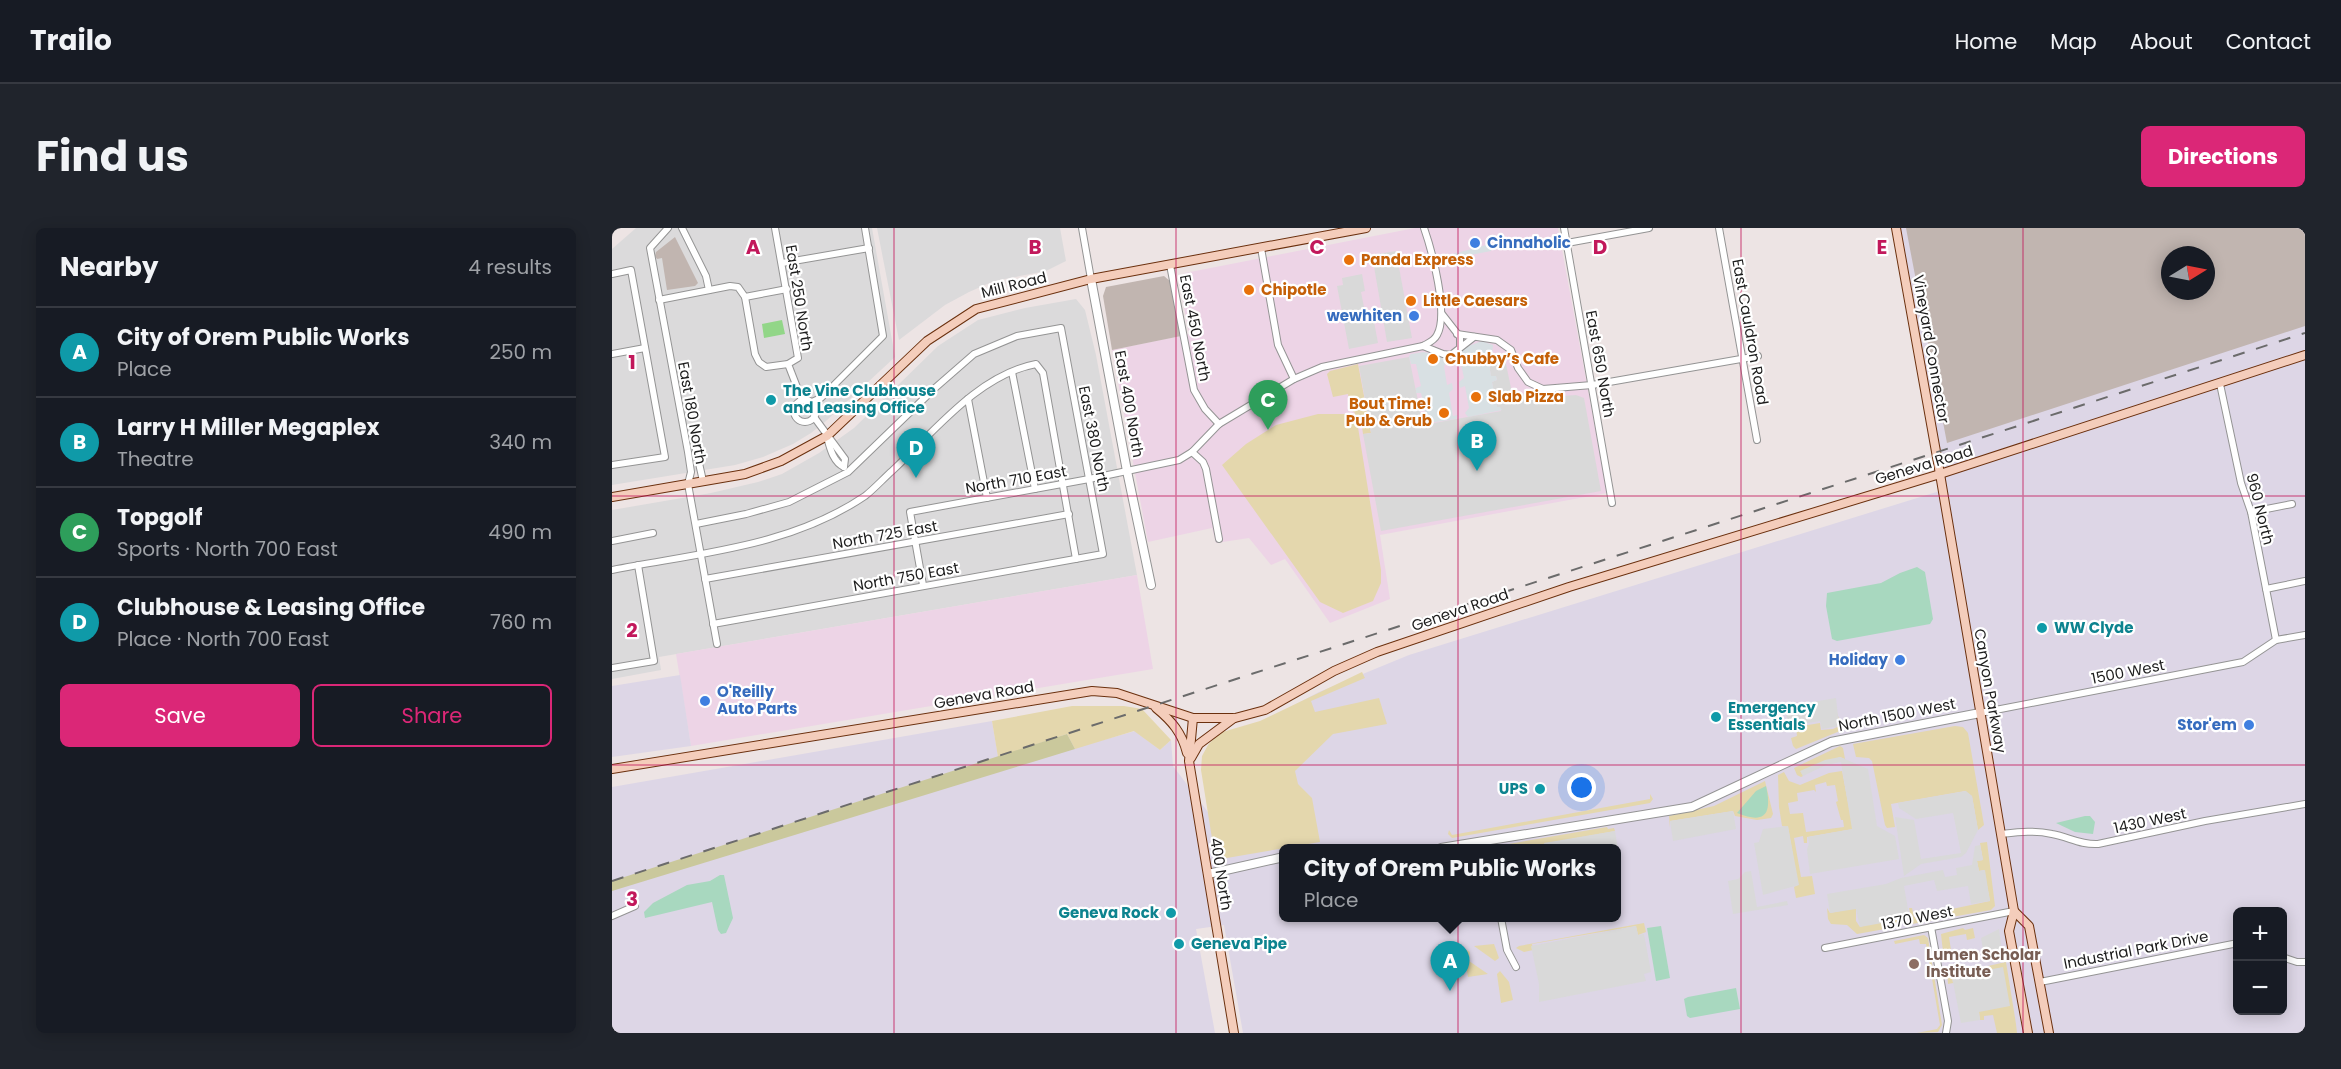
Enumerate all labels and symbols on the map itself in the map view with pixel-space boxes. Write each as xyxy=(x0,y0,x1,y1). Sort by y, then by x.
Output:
place label: Cinnaholic xyxy=(1487,232,1571,253)
text: A xyxy=(746,233,761,261)
text: B xyxy=(1028,233,1042,261)
text: C xyxy=(1309,233,1325,261)
text: D xyxy=(1593,233,1607,261)
text: E xyxy=(1877,233,1887,261)
marker: Cinnaholic xyxy=(1468,236,1482,250)
street label: East 250 North xyxy=(781,243,818,353)
north arrow xyxy=(2161,246,2215,300)
place label: Panda Express xyxy=(1361,249,1474,270)
marker: Panda Express xyxy=(1342,253,1356,267)
street label: East Cauldron Road xyxy=(1727,257,1774,407)
street label: Mill Road xyxy=(979,266,1049,303)
street label: East 450 North xyxy=(1175,273,1216,383)
street label: Vineyard Connector xyxy=(1908,273,1955,425)
place label: Chipotle xyxy=(1261,279,1326,300)
marker: Chipotle xyxy=(1242,283,1256,297)
place label: Little Caesars xyxy=(1423,290,1528,311)
marker: Little Caesars xyxy=(1404,294,1418,308)
place label: wewhiten xyxy=(1327,305,1402,326)
marker: wewhiten xyxy=(1407,309,1421,323)
street label: East 650 North xyxy=(1581,309,1620,419)
text: 1 xyxy=(628,348,636,376)
place label: Chubby’s Cafe xyxy=(1445,348,1559,369)
street label: East 400 North xyxy=(1110,349,1149,459)
marker: Chubby’s Cafe xyxy=(1426,352,1440,366)
street label: East 180 North xyxy=(673,360,712,466)
place label: The Vine Clubhouse and Leasing Office xyxy=(783,380,936,418)
pin: C xyxy=(1248,380,1288,430)
street label: East 380 North xyxy=(1074,384,1115,494)
place label: Slab Pizza xyxy=(1488,386,1564,407)
marker: Slab Pizza xyxy=(1469,390,1483,404)
marker: The Vine Clubhouse and Leasing Office xyxy=(764,393,778,407)
place label: Bout Time! Pub & Grub xyxy=(1346,393,1432,431)
marker: Bout Time! Pub & Grub xyxy=(1437,406,1451,420)
pin: B xyxy=(1458,422,1496,471)
pin: D xyxy=(896,428,936,478)
street label: Geneva Road xyxy=(1872,440,1975,489)
street label: North 710 East xyxy=(964,460,1068,499)
street label: 960 North xyxy=(2241,471,2280,547)
street label: North 725 East xyxy=(831,515,939,554)
street label: North 750 East xyxy=(851,557,960,596)
street label: Geneva Road xyxy=(1408,583,1511,636)
text: 2 xyxy=(626,616,638,644)
place label: WW Clyde xyxy=(2054,617,2134,638)
marker: WW Clyde xyxy=(2035,621,2049,635)
street label: Canyon Parkway xyxy=(1969,627,2012,755)
place label: Holiday xyxy=(1829,649,1889,670)
marker: Holiday xyxy=(1893,653,1907,667)
street label: 1500 West xyxy=(2089,654,2166,689)
street label: Geneva Road xyxy=(932,675,1036,714)
place label: O'Reilly Auto Parts xyxy=(717,681,797,719)
street label: North 1500 West xyxy=(1836,693,1957,736)
marker: O'Reilly Auto Parts xyxy=(698,694,712,708)
place label: Emergency Essentials xyxy=(1728,697,1816,735)
marker: Emergency Essentials xyxy=(1709,710,1723,724)
place label: Stor'em xyxy=(2177,714,2237,735)
marker: Stor'em xyxy=(2242,718,2256,732)
your location xyxy=(1567,773,1596,802)
place label: UPS xyxy=(1499,778,1528,799)
marker: UPS xyxy=(1533,782,1547,796)
street label: 1430 West xyxy=(2112,803,2188,838)
street label: 400 North xyxy=(1205,836,1238,912)
text: 3 xyxy=(626,885,638,913)
street label: 1370 West xyxy=(1879,900,1954,935)
place label: Geneva Rock xyxy=(1059,902,1160,923)
marker: Geneva Rock xyxy=(1164,906,1178,920)
street label: Industrial Park Drive xyxy=(2062,925,2210,974)
place label: Geneva Pipe xyxy=(1191,933,1287,954)
marker: Geneva Pipe xyxy=(1172,937,1186,951)
pin: A xyxy=(1430,942,1470,991)
place label: Lumen Scholar Institute xyxy=(1926,944,2041,982)
marker: Lumen Scholar Institute xyxy=(1907,957,1921,971)

